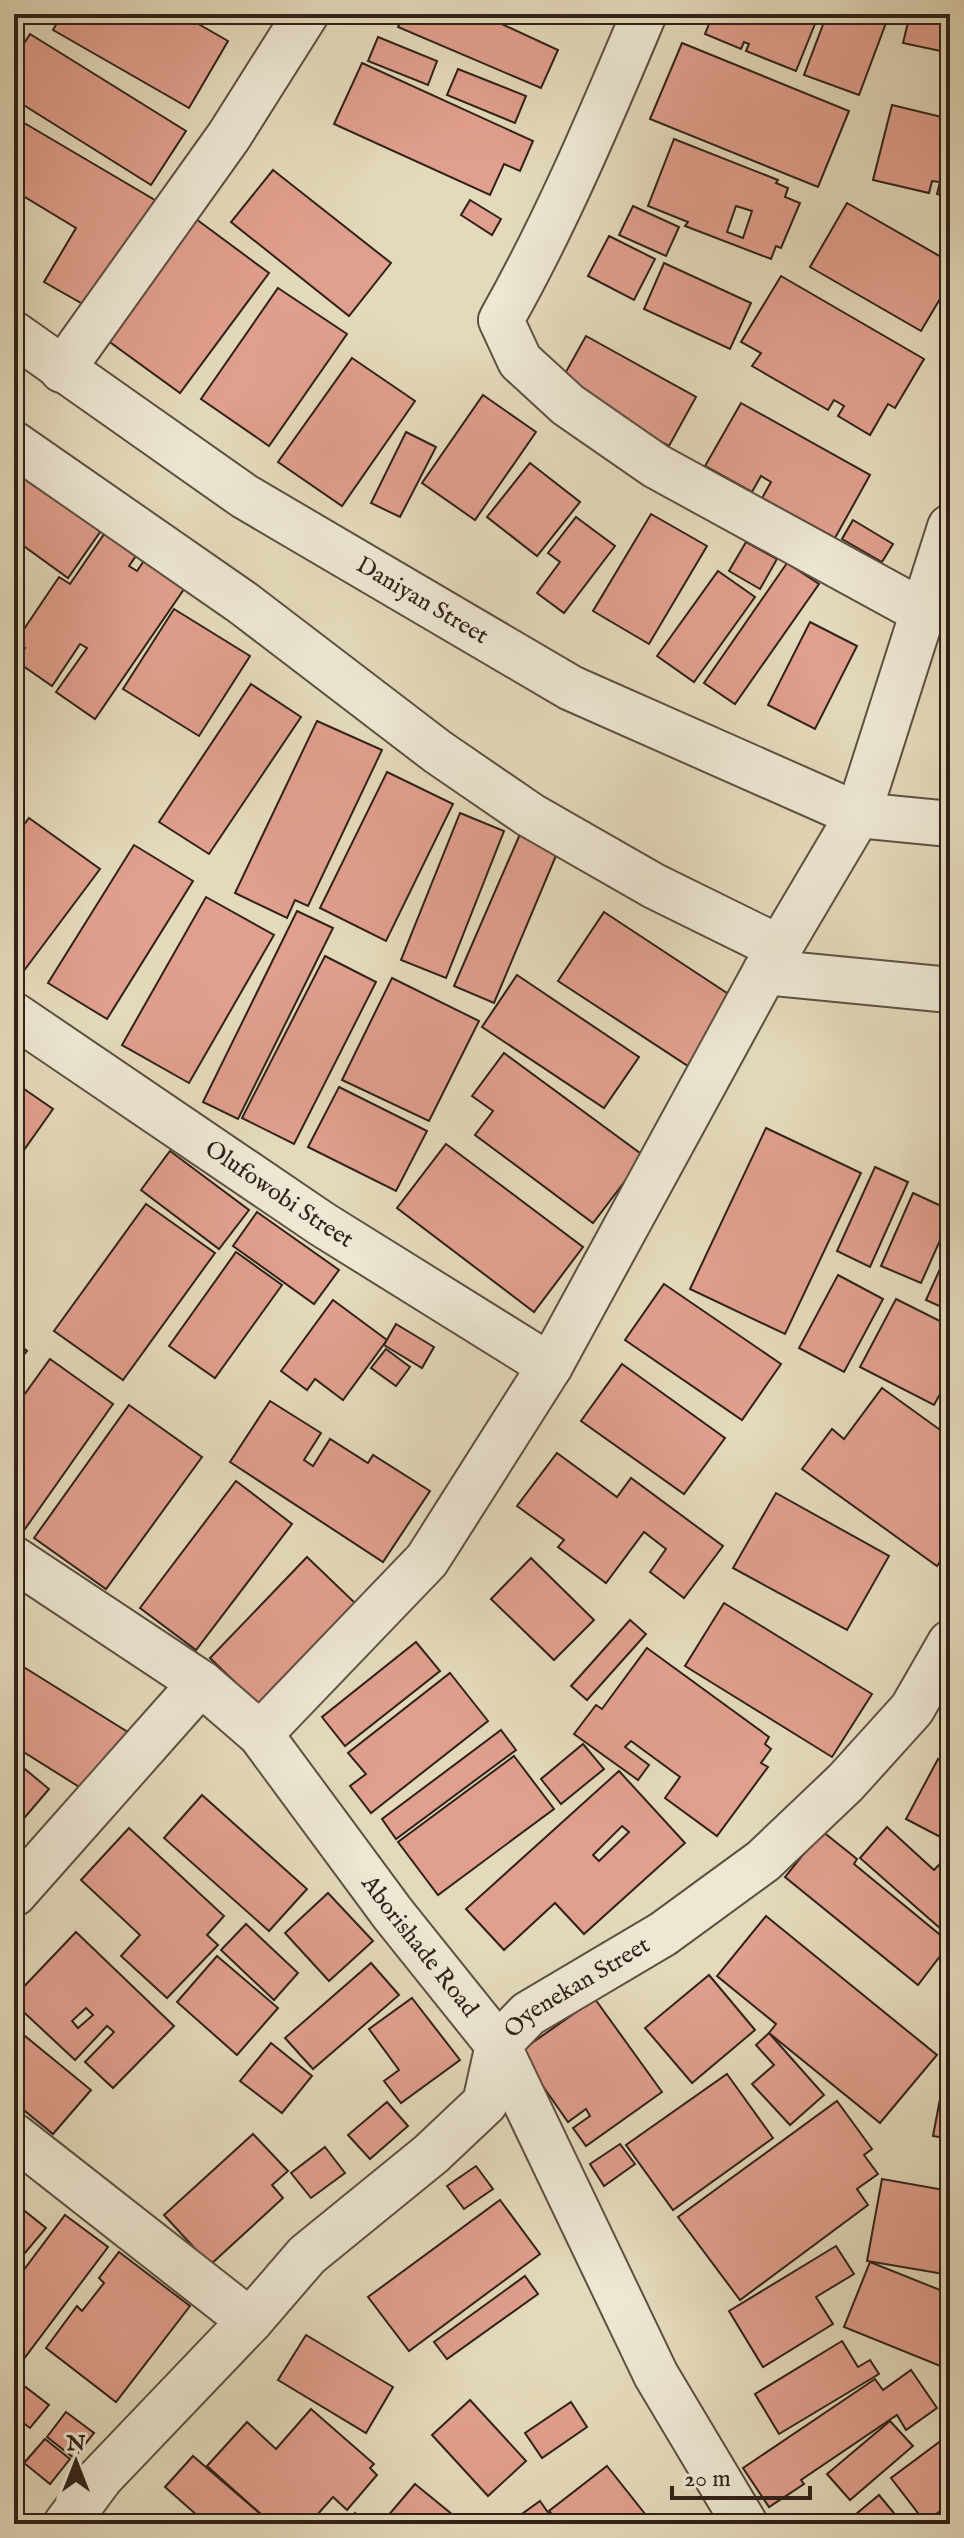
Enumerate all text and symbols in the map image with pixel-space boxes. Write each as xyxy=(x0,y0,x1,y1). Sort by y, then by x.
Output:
street label: Daniyan Street xyxy=(350,550,494,652)
street label: Olufowobi Street xyxy=(199,1133,359,1255)
street label: Aborishade Road xyxy=(354,1868,485,2024)
street label: Oyenekan Street xyxy=(497,1930,656,2045)
north arrow xyxy=(36,2422,116,2502)
text: N xyxy=(65,2430,86,2458)
scale bar xyxy=(672,2450,810,2500)
text: 20 m xyxy=(684,2464,731,2495)

